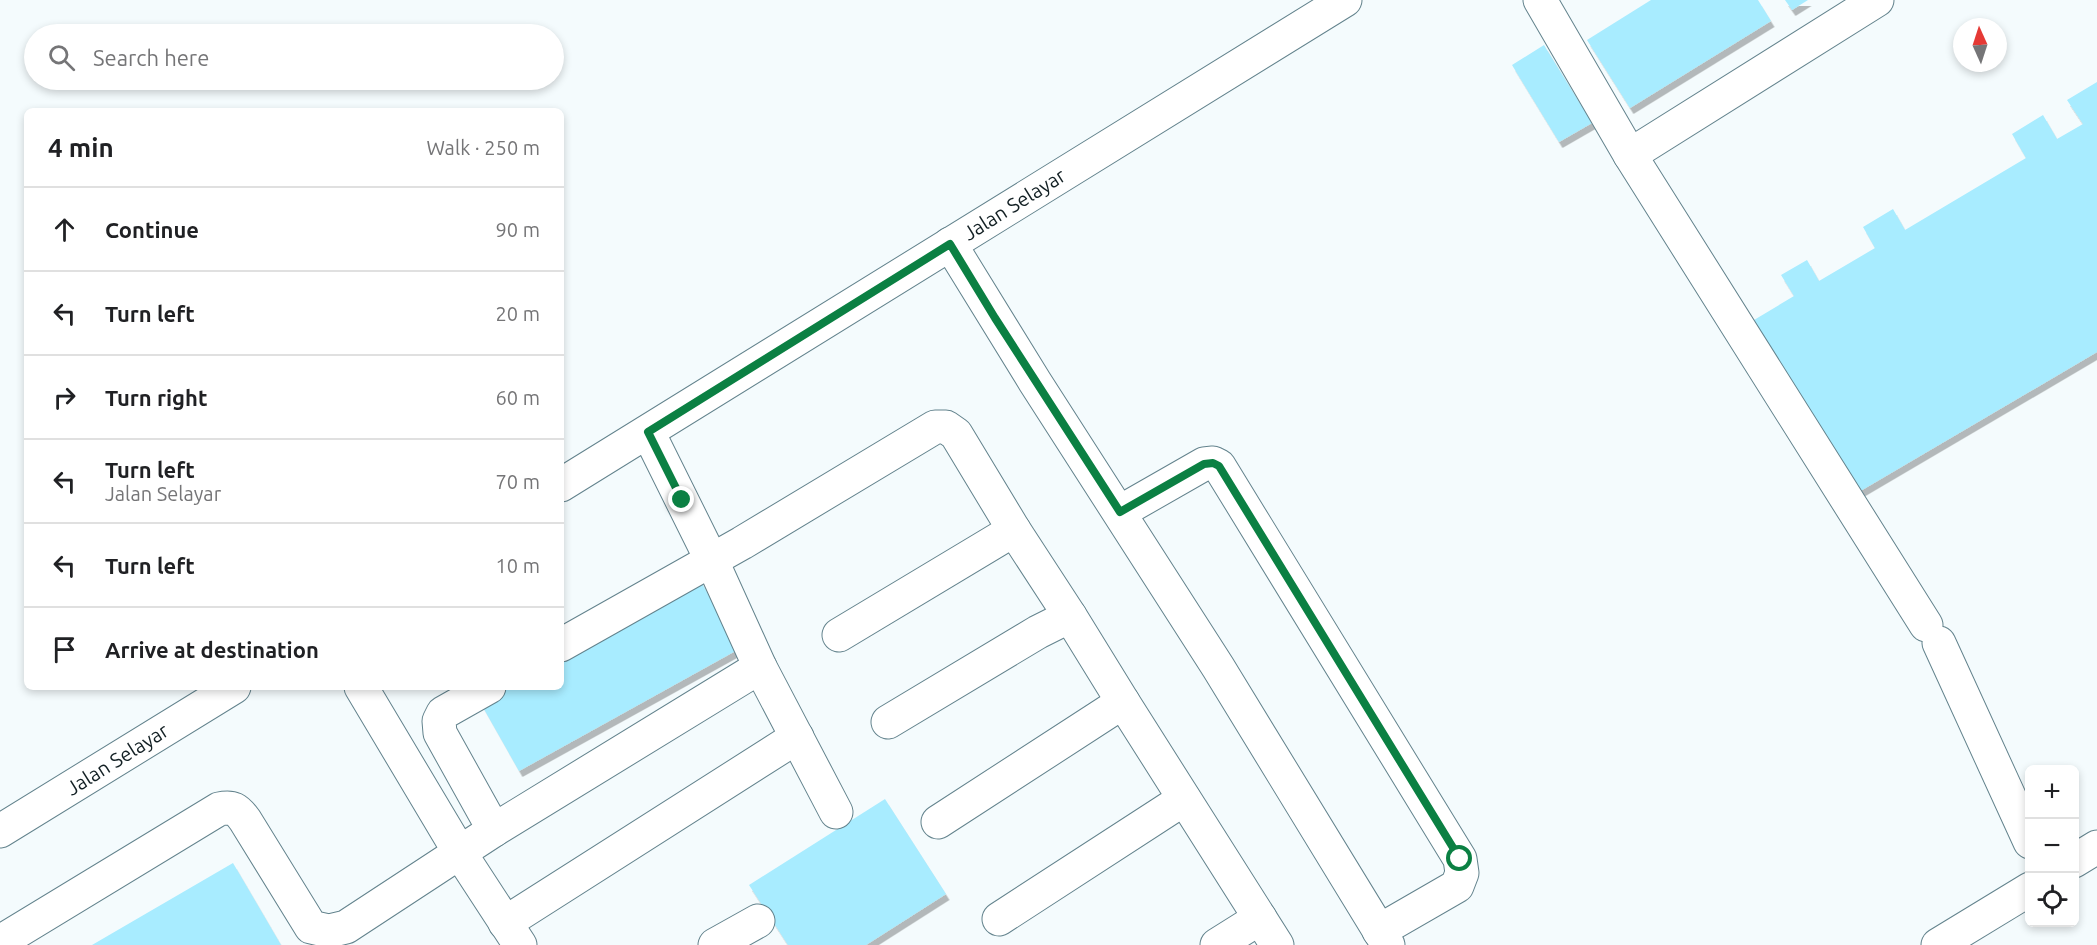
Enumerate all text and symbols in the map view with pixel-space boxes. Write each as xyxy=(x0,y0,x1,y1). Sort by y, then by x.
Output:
north arrow xyxy=(1953,18,2007,72)
search box xyxy=(24,24,564,90)
icon: search xyxy=(45,41,78,74)
text: Search here xyxy=(93,45,209,70)
text: 4 min xyxy=(48,133,114,162)
text: Walk · 250 m xyxy=(427,136,540,159)
street label: Jalan Selayar xyxy=(959,163,1070,245)
icon: ahead xyxy=(48,213,81,246)
text: Continue xyxy=(105,217,199,242)
text: 90 m xyxy=(496,218,540,241)
icon: left xyxy=(48,297,81,330)
text: Turn left xyxy=(105,301,195,326)
text: 20 m xyxy=(496,302,540,325)
icon: right xyxy=(48,381,81,414)
text: Turn right xyxy=(105,385,207,410)
text: 60 m xyxy=(496,386,540,409)
text: Turn left xyxy=(105,457,195,482)
icon: left xyxy=(48,465,81,498)
text: 70 m xyxy=(496,470,540,493)
text: Jalan Selayar xyxy=(105,482,221,505)
route end xyxy=(668,486,694,512)
icon: left xyxy=(48,549,81,582)
text: Turn left xyxy=(105,553,195,578)
text: 10 m xyxy=(496,554,540,577)
icon: arrive xyxy=(48,633,81,666)
text: Arrive at destination xyxy=(105,637,319,662)
street label: Jalan Selayar xyxy=(62,718,173,800)
map controls xyxy=(2025,765,2079,927)
button: + xyxy=(2025,765,2079,819)
button: − xyxy=(2025,819,2079,873)
route start xyxy=(1446,845,1472,871)
button: locate xyxy=(2025,873,2079,927)

